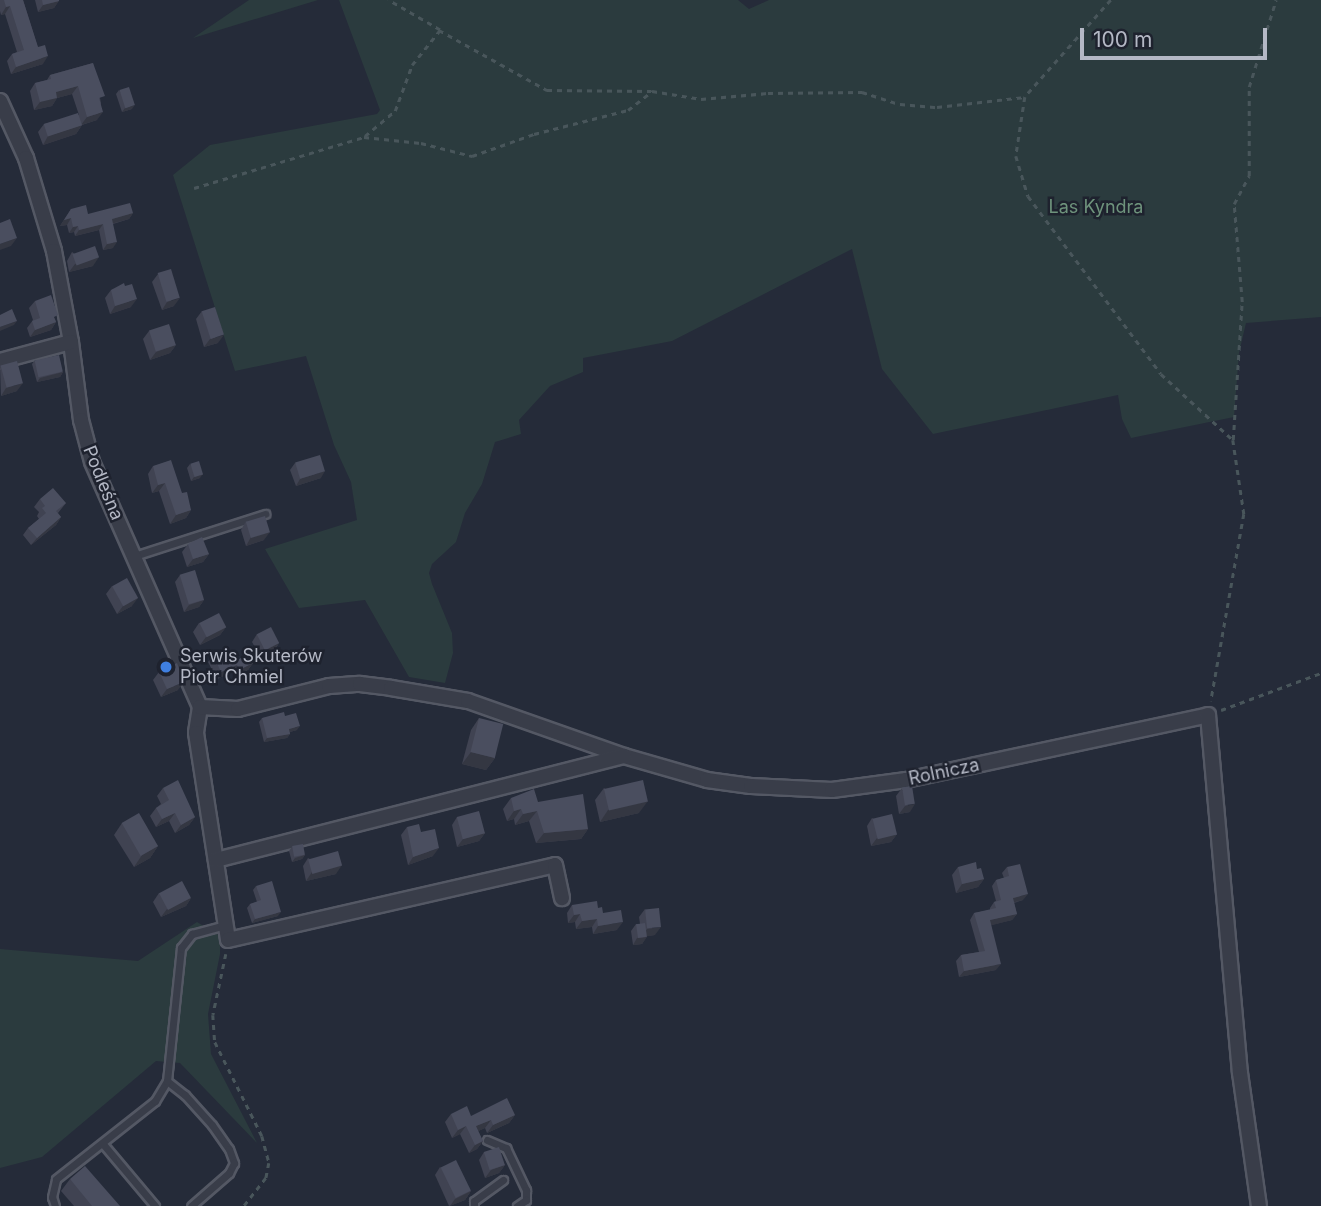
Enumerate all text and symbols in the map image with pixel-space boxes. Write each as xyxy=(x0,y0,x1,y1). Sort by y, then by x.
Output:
scale bar xyxy=(1083,14,1270,58)
text: 100 m xyxy=(1093,27,1152,52)
park label: Las Kyndra xyxy=(1049,196,1143,218)
street label: Podleśna xyxy=(78,443,128,523)
place label: Serwis Skuterów Piotr Chmiel xyxy=(180,646,323,688)
marker: Serwis Skuterów Piotr Chmiel xyxy=(158,659,174,675)
street label: Rolnicza xyxy=(907,754,981,790)

